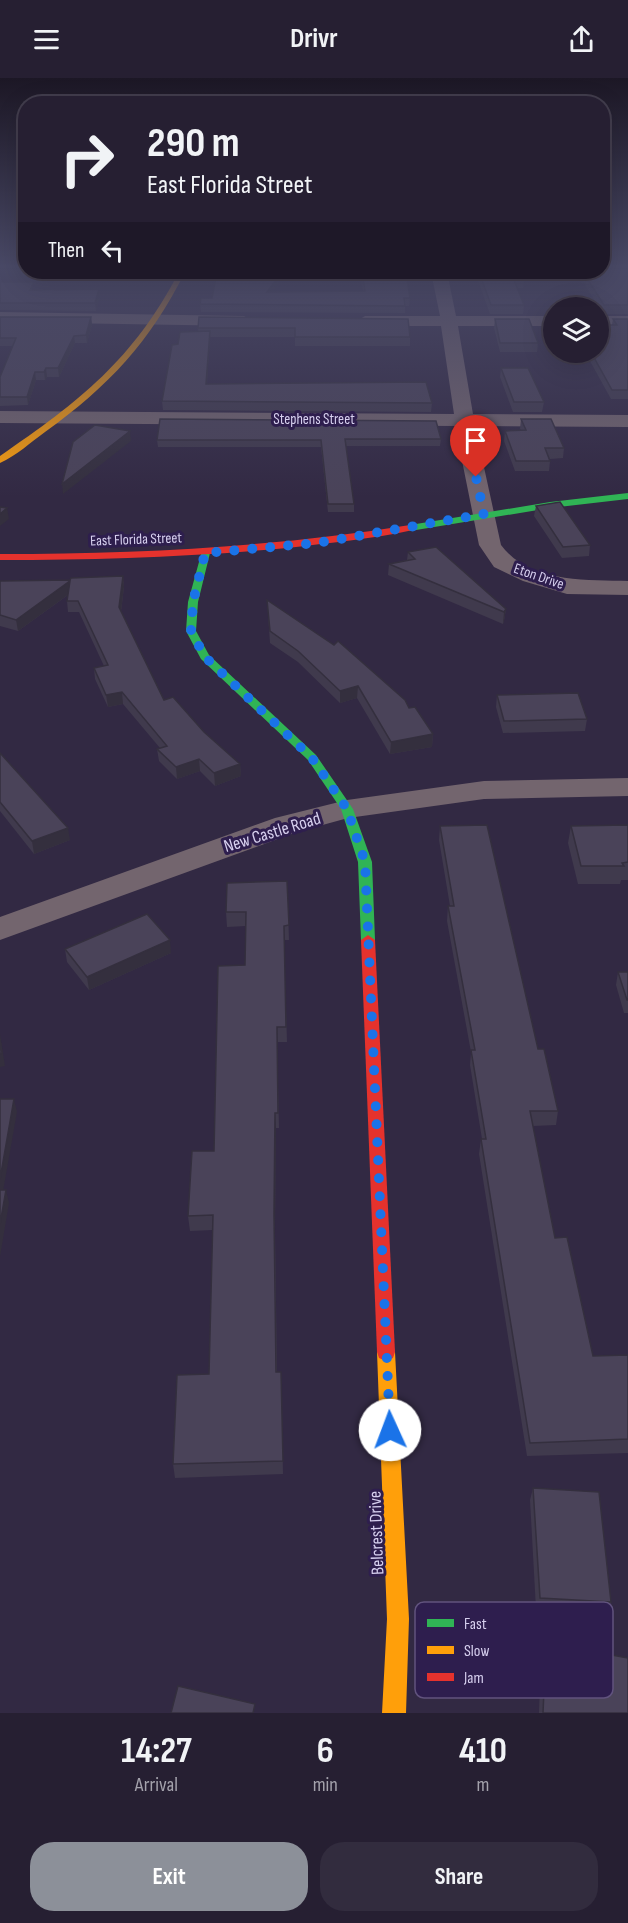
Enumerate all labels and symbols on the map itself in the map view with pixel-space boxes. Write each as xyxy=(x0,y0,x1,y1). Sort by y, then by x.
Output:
street label: Stephens Street xyxy=(273,410,355,429)
pin xyxy=(450,415,501,477)
street label: East Florida Street xyxy=(90,528,183,551)
street label: Eton Drive xyxy=(511,559,566,594)
street label: New Castle Road xyxy=(221,808,323,857)
position arrow xyxy=(358,1398,422,1462)
street label: Belcrest Drive xyxy=(365,1491,388,1575)
legend xyxy=(415,1602,613,1698)
text: Fast xyxy=(464,1615,487,1634)
text: Slow xyxy=(464,1642,489,1661)
text: Jam xyxy=(463,1669,484,1688)

